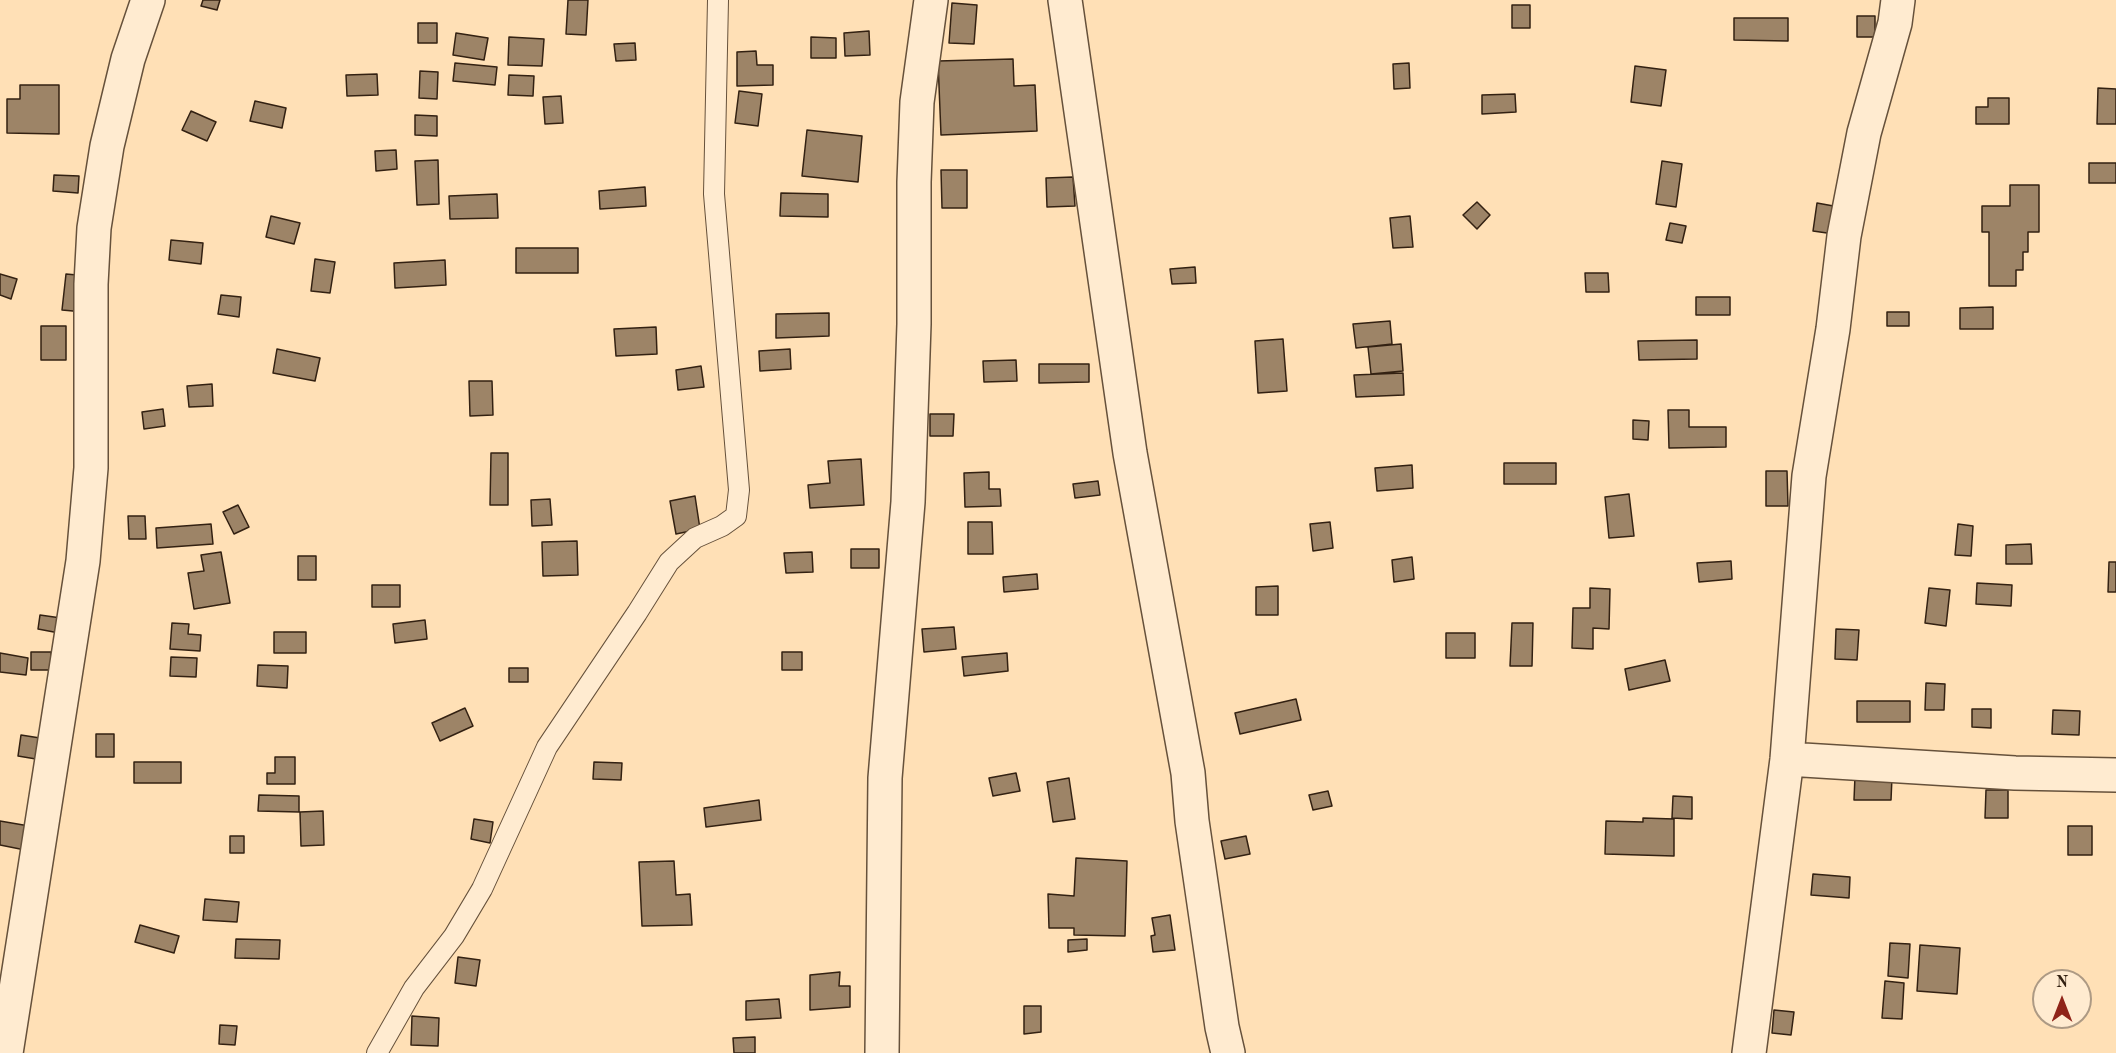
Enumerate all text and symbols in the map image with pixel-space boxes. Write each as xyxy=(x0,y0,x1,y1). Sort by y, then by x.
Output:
north arrow xyxy=(2032,969,2092,1029)
text: N xyxy=(2056,975,2068,991)

